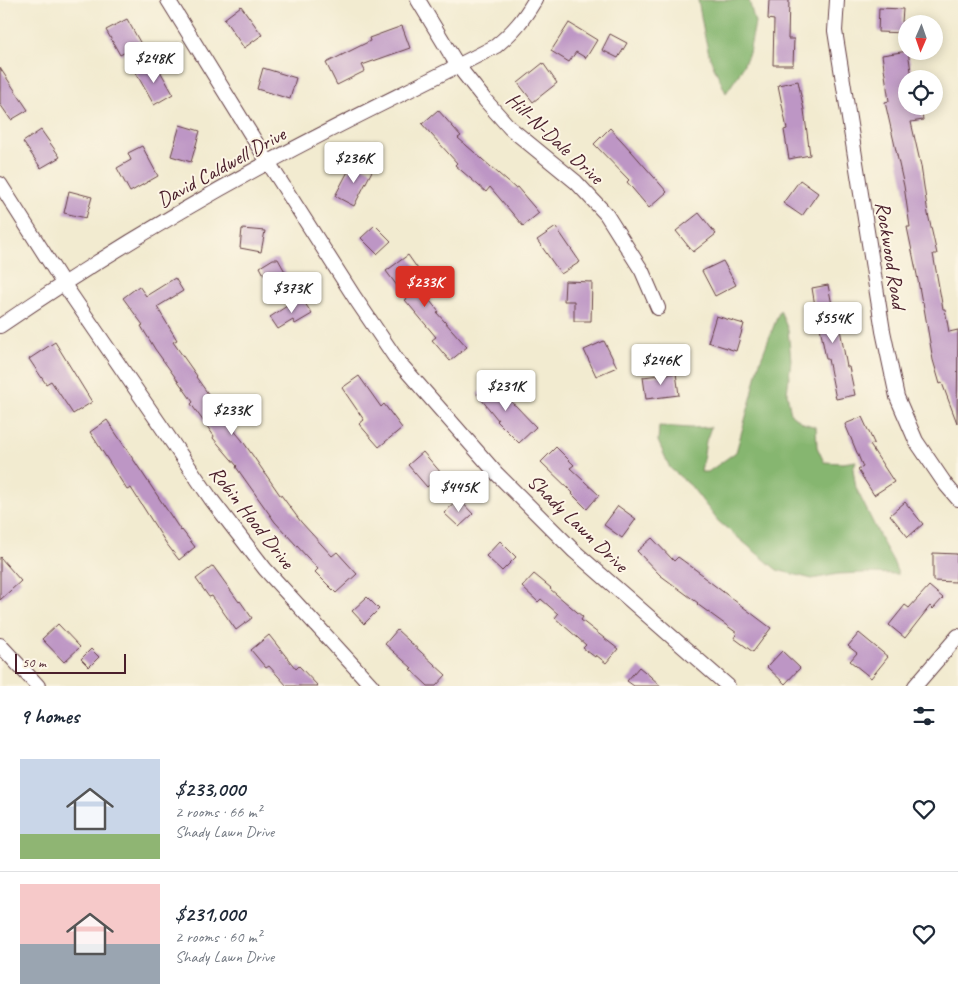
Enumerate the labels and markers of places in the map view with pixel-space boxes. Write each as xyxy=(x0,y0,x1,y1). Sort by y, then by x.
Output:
pin: $248K xyxy=(119,42,189,84)
pin: $236K xyxy=(319,142,389,184)
pin: $233K xyxy=(390,266,460,308)
pin: $373K xyxy=(257,272,327,314)
pin: $554K xyxy=(798,302,868,344)
pin: $246K xyxy=(626,344,696,386)
pin: $231K xyxy=(471,370,541,412)
pin: $233K xyxy=(197,394,267,436)
pin: $445K xyxy=(424,470,494,513)

